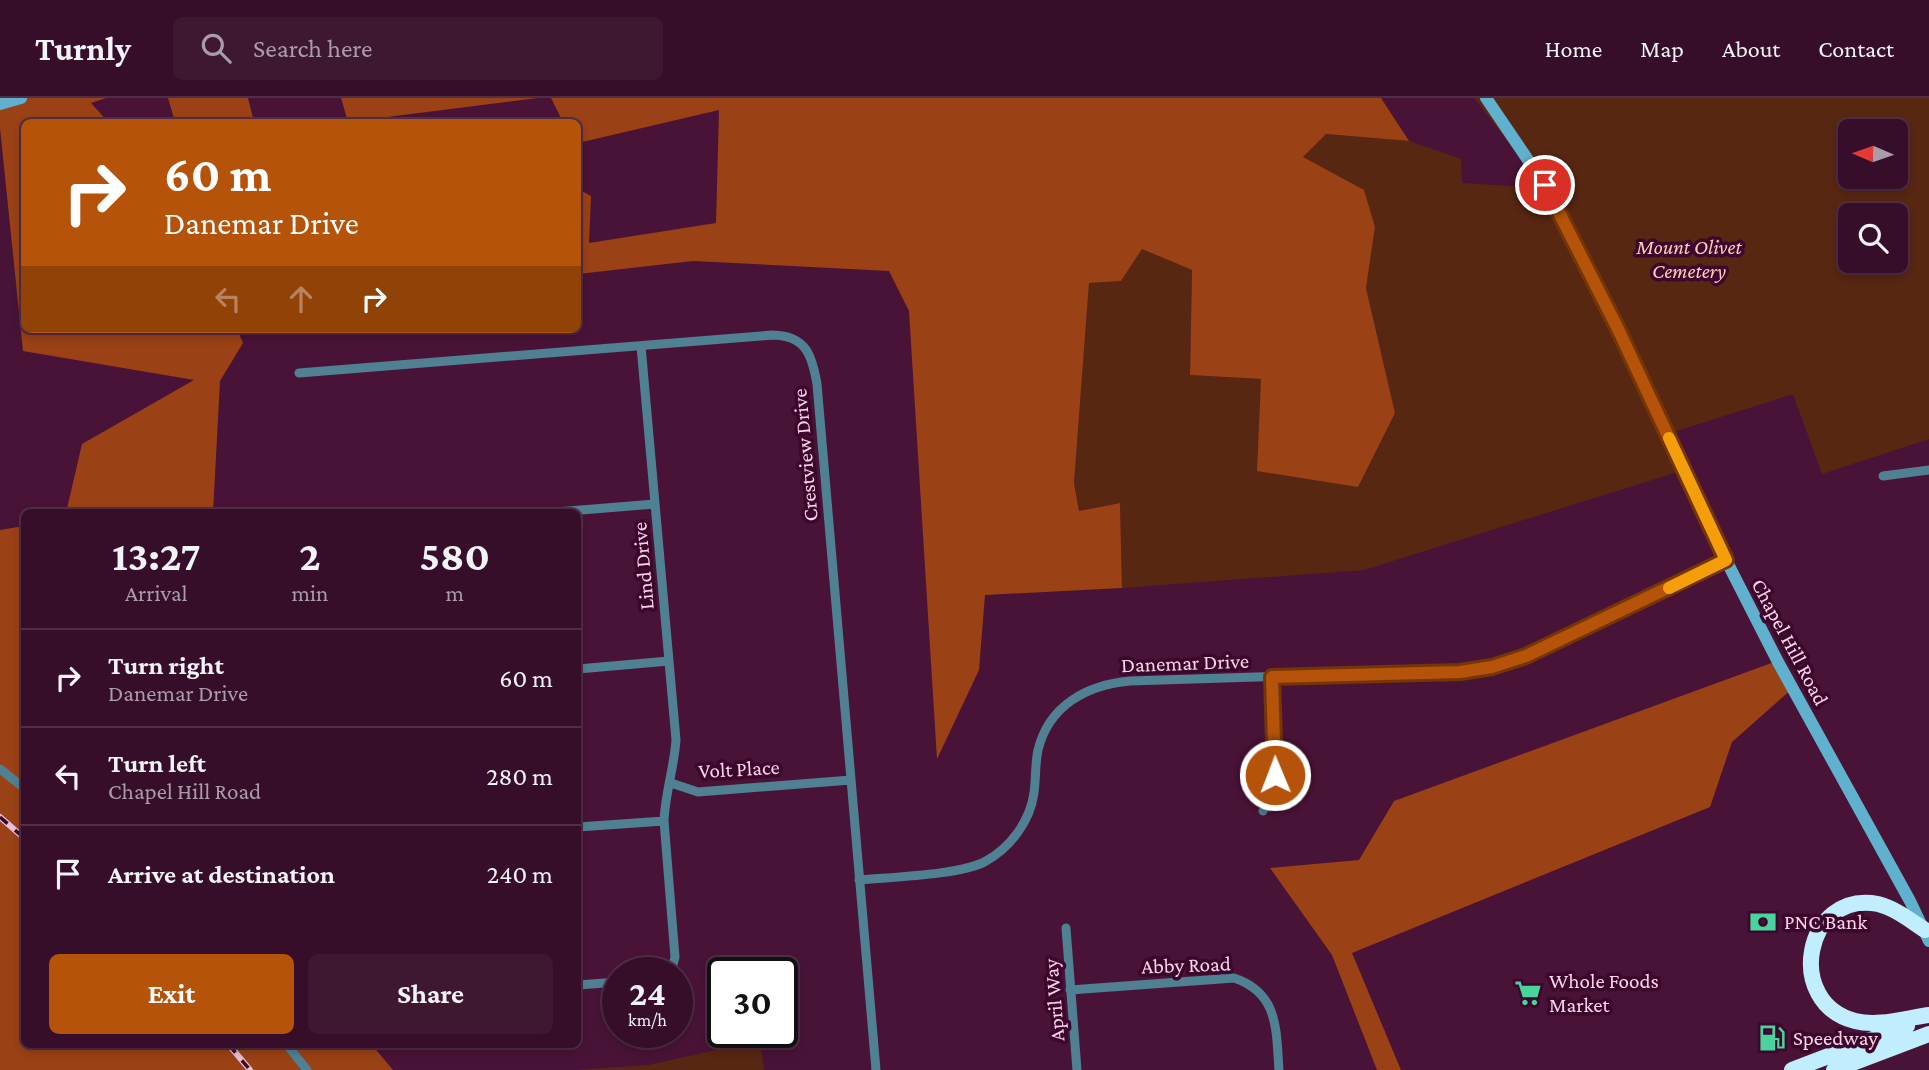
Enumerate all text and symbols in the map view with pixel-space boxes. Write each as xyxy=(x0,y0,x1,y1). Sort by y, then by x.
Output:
search box xyxy=(173,17,663,80)
icon: search xyxy=(197,29,235,67)
text: Turnly xyxy=(35,30,131,67)
text: Search here xyxy=(253,34,372,63)
text: Home xyxy=(1545,35,1602,62)
text: Map xyxy=(1640,35,1684,62)
text: About xyxy=(1722,35,1780,62)
text: Contact xyxy=(1818,35,1894,62)
north arrow xyxy=(1838,119,1908,189)
map controls xyxy=(1838,119,1908,273)
icon: right xyxy=(49,147,140,238)
text: 60 m xyxy=(164,147,271,202)
pin xyxy=(1515,155,1575,215)
icon: arrive xyxy=(1526,166,1564,204)
button: search xyxy=(1838,203,1908,273)
text: Danemar Drive xyxy=(164,205,359,241)
park label: Mount Olivet Cemetery xyxy=(1635,235,1742,283)
icon: left xyxy=(209,280,247,318)
icon: ahead xyxy=(282,280,320,318)
icon: right xyxy=(355,280,393,318)
street label: Crestview Drive xyxy=(787,388,823,522)
street label: Lind Drive xyxy=(627,521,659,611)
text: 13:27 xyxy=(112,532,201,579)
text: 2 xyxy=(299,532,321,579)
text: 580 xyxy=(419,532,490,579)
street label: Chapel Hill Road xyxy=(1747,575,1833,709)
text: Arrival xyxy=(125,580,188,606)
text: min xyxy=(292,580,328,606)
text: m xyxy=(445,580,464,606)
street label: Danemar Drive xyxy=(1121,649,1249,677)
text: Turn right xyxy=(108,651,224,680)
icon: right xyxy=(49,659,87,697)
text: 60 m xyxy=(499,664,553,693)
text: Danemar Drive xyxy=(108,680,248,706)
position arrow xyxy=(1238,738,1312,812)
text: Turn left xyxy=(108,749,206,778)
street label: Volt Place xyxy=(698,755,780,783)
icon: left xyxy=(49,757,87,795)
text: 280 m xyxy=(486,762,553,791)
text: Chapel Hill Road xyxy=(108,778,261,804)
icon: arrive xyxy=(49,855,87,893)
text: Arrive at destination xyxy=(108,860,335,889)
text: 240 m xyxy=(487,860,553,889)
bank icon: PNC Bank xyxy=(1748,907,1778,937)
place label: PNC Bank xyxy=(1784,910,1867,934)
street label: Abby Road xyxy=(1141,951,1231,979)
button: Exit xyxy=(49,954,294,1034)
button: Share xyxy=(308,954,553,1034)
speed limit sign: 30 xyxy=(707,957,798,1048)
street label: April Way xyxy=(1038,957,1070,1042)
place label: Whole Foods Market xyxy=(1549,969,1659,1017)
text: 24 xyxy=(629,974,666,1013)
supermarket icon: Whole Foods Market xyxy=(1513,978,1543,1008)
text: km/h xyxy=(628,1010,667,1030)
fuel station icon: Speedway xyxy=(1757,1023,1787,1053)
place label: Speedway xyxy=(1793,1026,1878,1050)

